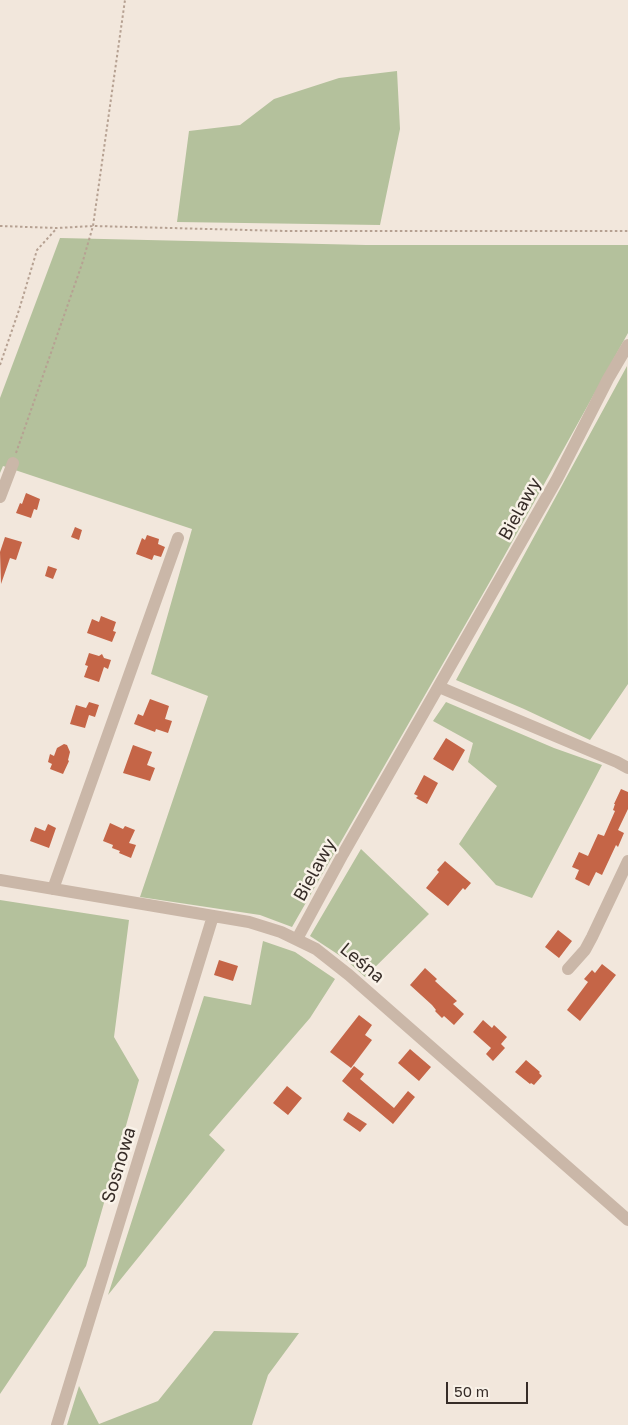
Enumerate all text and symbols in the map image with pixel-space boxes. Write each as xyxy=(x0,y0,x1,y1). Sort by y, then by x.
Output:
street label: Bielawy xyxy=(494,474,546,544)
street label: Bielawy xyxy=(289,835,341,905)
street label: Leśna xyxy=(335,938,389,988)
street label: Sosnowa xyxy=(97,1125,141,1205)
scale bar xyxy=(448,1372,530,1404)
text: 50 m xyxy=(454,1382,489,1400)

